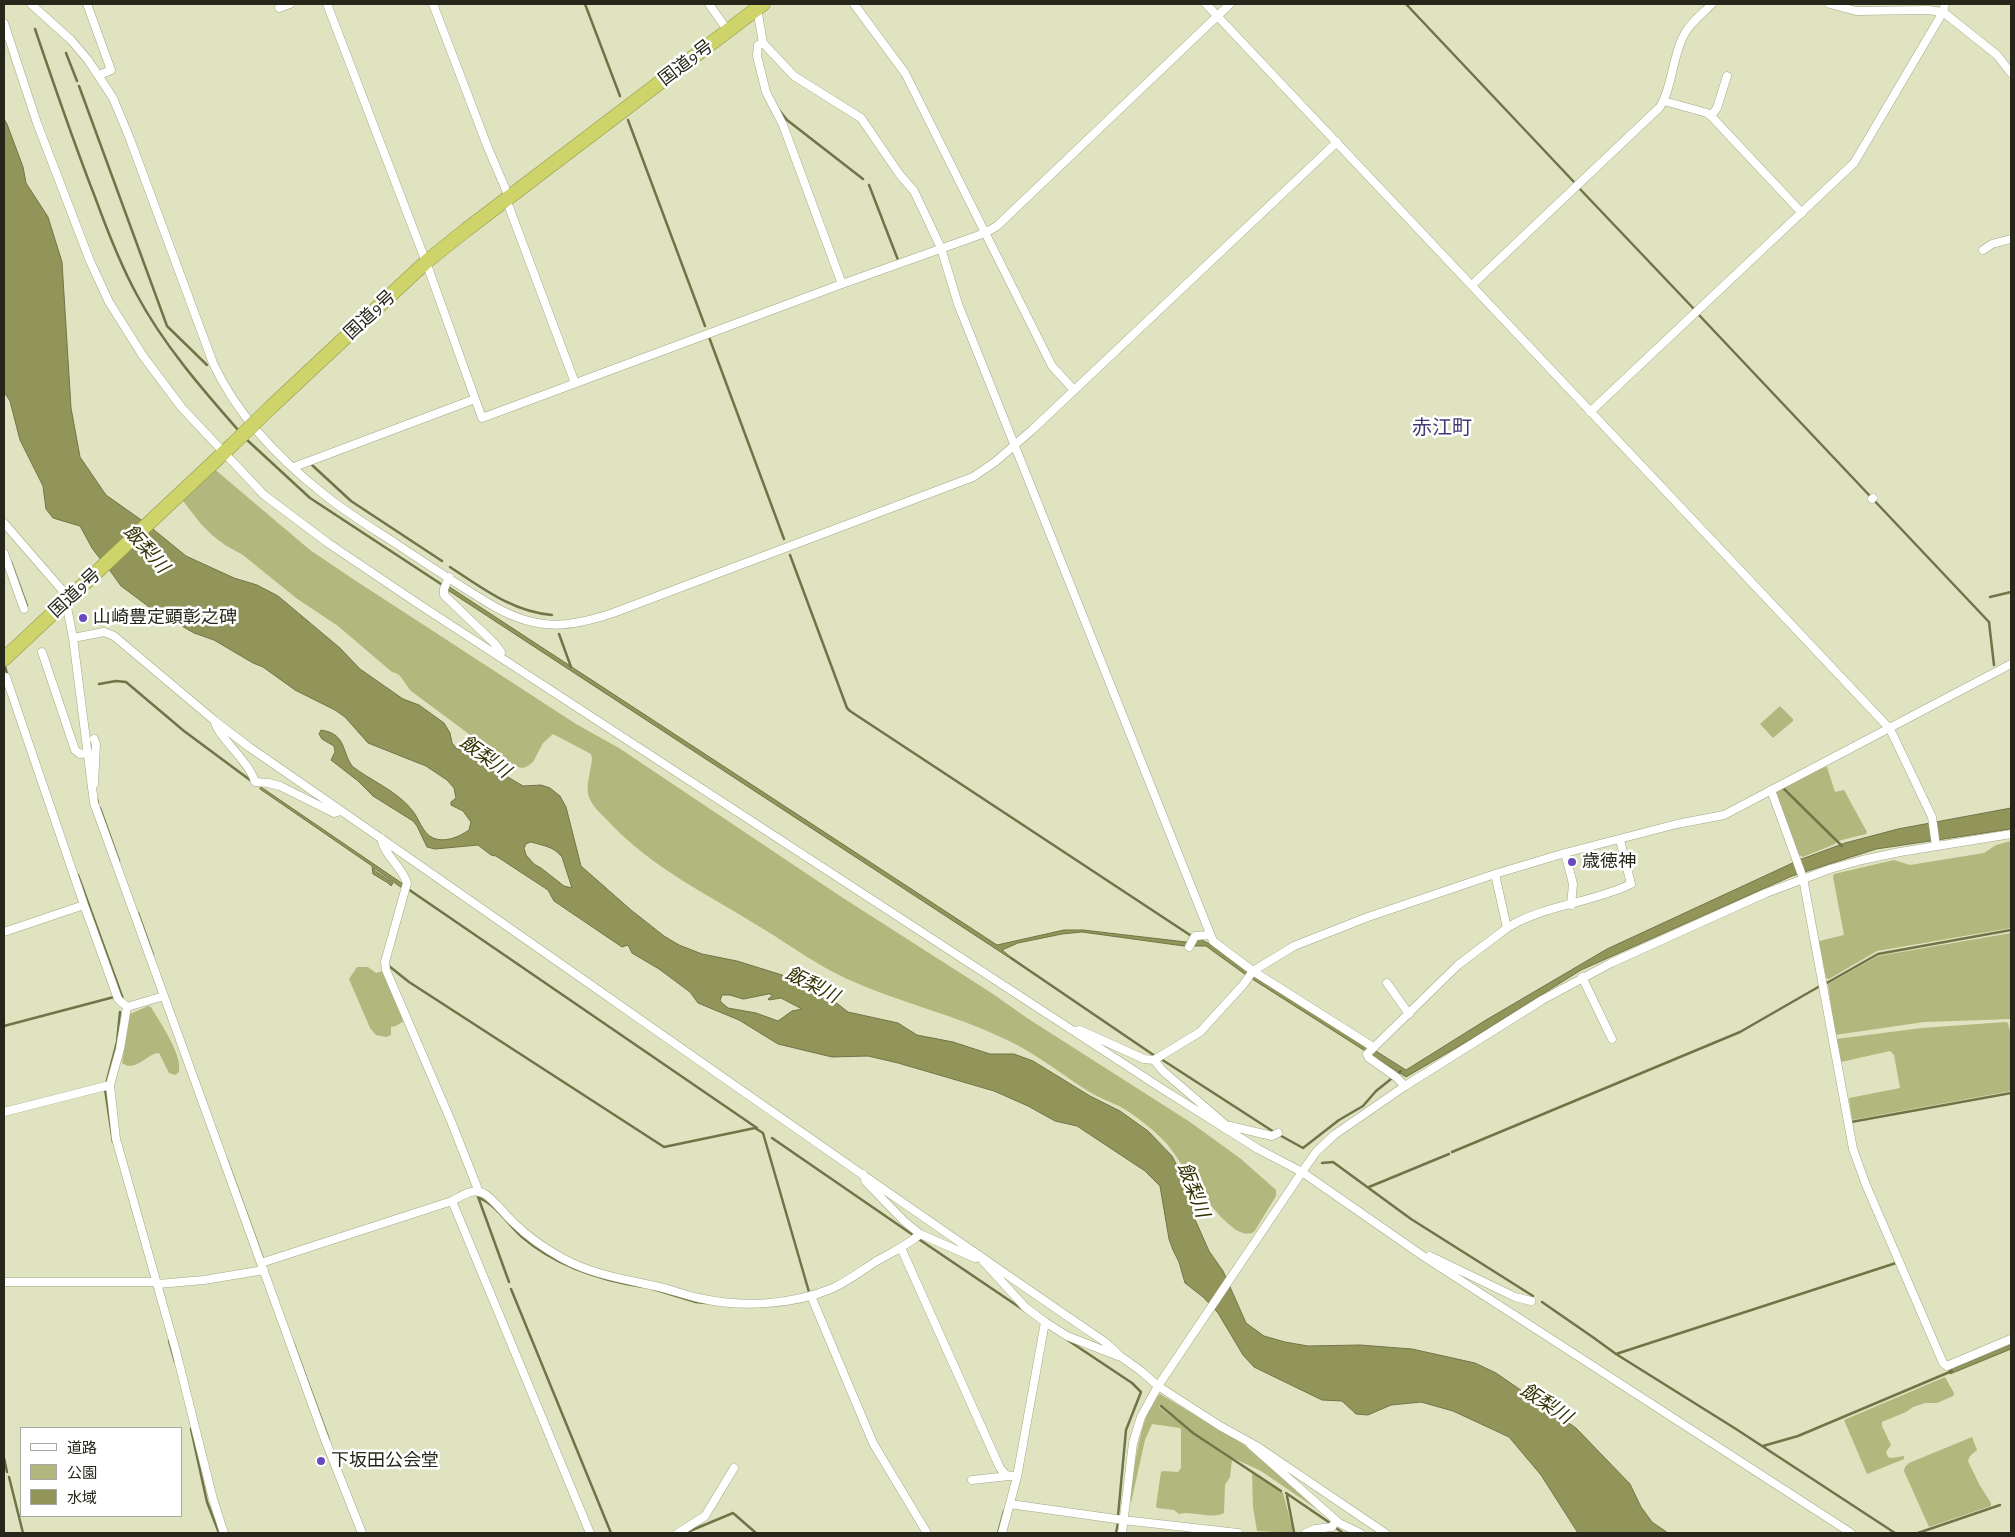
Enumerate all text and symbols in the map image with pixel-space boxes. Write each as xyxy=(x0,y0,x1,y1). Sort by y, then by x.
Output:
street label: 国道9号 xyxy=(655,36,717,90)
street label: 国道9号 xyxy=(340,286,400,344)
district label: 赤江町 xyxy=(1412,416,1472,440)
water label: 飯梨川 xyxy=(118,520,174,578)
street label: 国道9号 xyxy=(45,564,105,622)
place label: 山崎豊定顕彰之碑 xyxy=(93,607,237,629)
marker: 山崎豊定顕彰之碑 xyxy=(77,612,89,624)
water label: 飯梨川 xyxy=(455,731,515,783)
place label: 歳徳神 xyxy=(1582,851,1636,873)
marker: 歳徳神 xyxy=(1566,856,1578,868)
water label: 飯梨川 xyxy=(781,962,843,1008)
water label: 飯梨川 xyxy=(1172,1159,1214,1221)
water label: 飯梨川 xyxy=(1516,1379,1576,1429)
legend xyxy=(20,1427,182,1517)
text: 道路 xyxy=(67,1441,97,1456)
place label: 下坂田公会堂 xyxy=(331,1450,439,1472)
marker: 下坂田公会堂 xyxy=(315,1455,327,1467)
text: 公園 xyxy=(67,1466,97,1481)
text: 水域 xyxy=(67,1491,97,1506)

